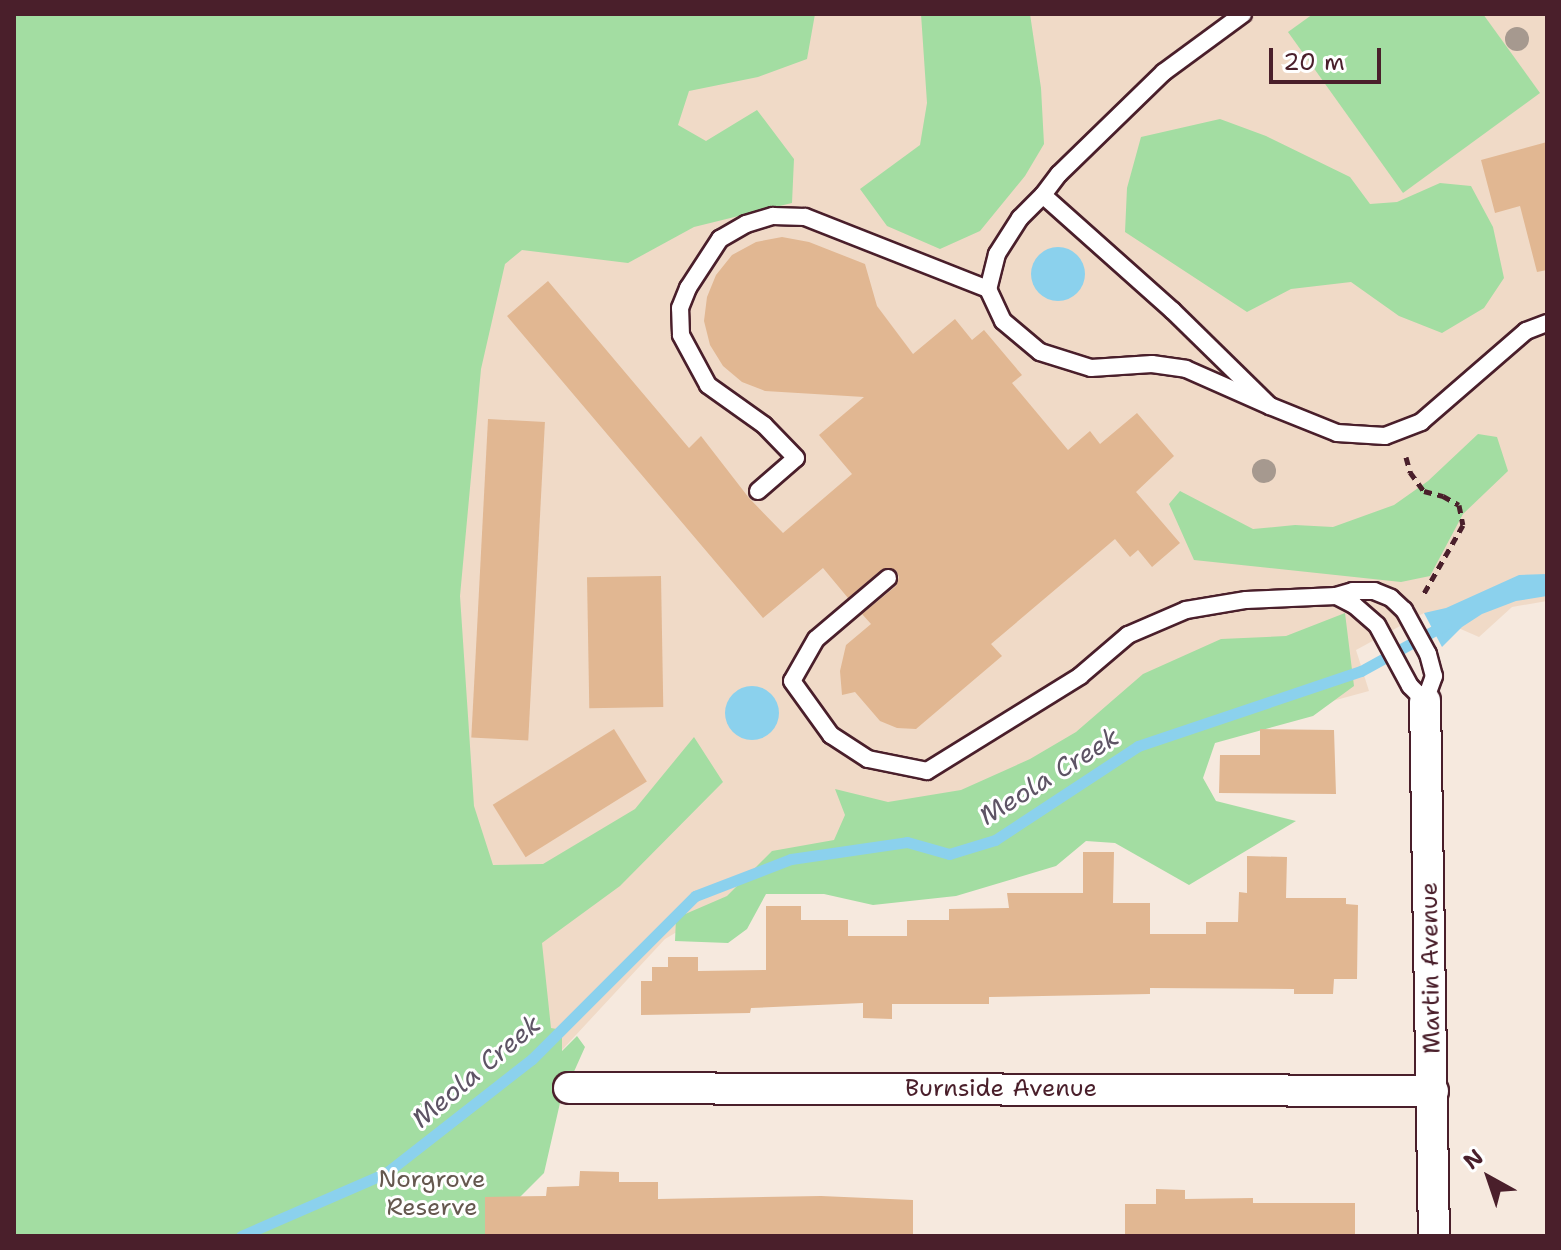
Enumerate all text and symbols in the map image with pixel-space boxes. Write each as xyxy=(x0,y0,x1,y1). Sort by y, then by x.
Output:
scale bar xyxy=(1273,32,1385,82)
text: 20 m xyxy=(1283,46,1345,78)
water label: Meola Creek xyxy=(973,721,1125,831)
street label: Martin Avenue xyxy=(1415,882,1447,1054)
water label: Meola Creek xyxy=(405,1008,547,1134)
street label: Burnside Avenue xyxy=(905,1075,1097,1103)
north arrow xyxy=(1449,1138,1529,1218)
text: N xyxy=(1457,1143,1489,1176)
park label: Norgrove Reserve xyxy=(378,1166,486,1222)

